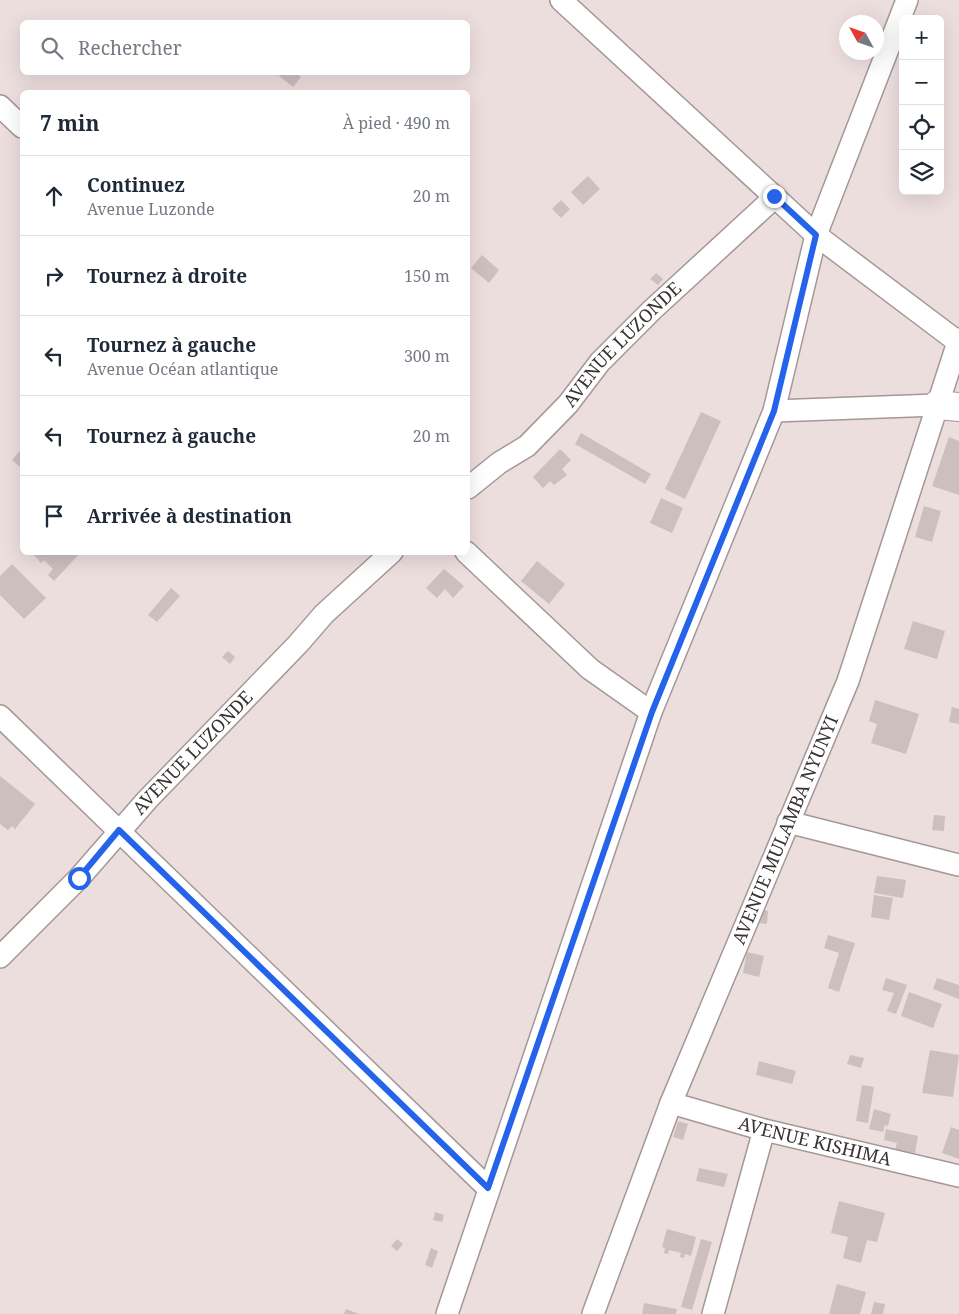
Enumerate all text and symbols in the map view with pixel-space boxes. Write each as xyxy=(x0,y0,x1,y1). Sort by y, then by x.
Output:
north arrow xyxy=(839,15,884,60)
map controls xyxy=(899,15,944,195)
button: + xyxy=(899,15,944,60)
search box xyxy=(20,20,470,75)
icon: search xyxy=(38,34,66,62)
text: Rechercher xyxy=(78,35,182,61)
button: − xyxy=(899,60,944,105)
button: locate xyxy=(899,105,944,150)
text: 7 min xyxy=(40,109,99,137)
text: À pied · 490 m xyxy=(343,112,450,134)
button: layers xyxy=(899,150,944,195)
text: Continuez xyxy=(87,172,185,198)
icon: ahead xyxy=(40,182,68,210)
text: 20 m xyxy=(413,185,450,207)
route end xyxy=(763,185,786,208)
text: Avenue Luzonde xyxy=(87,198,215,220)
icon: right xyxy=(40,262,68,290)
text: Tournez à droite xyxy=(87,263,247,289)
text: 150 m xyxy=(404,265,450,287)
street label: AVENUE LUZONDE xyxy=(557,276,686,411)
text: Tournez à gauche xyxy=(87,332,256,358)
icon: left xyxy=(40,342,68,370)
text: 300 m xyxy=(404,345,450,367)
text: Avenue Océan atlantique xyxy=(87,358,278,380)
icon: left xyxy=(40,422,68,450)
text: Tournez à gauche xyxy=(87,423,256,449)
text: 20 m xyxy=(413,425,450,447)
icon: arrive xyxy=(40,502,68,530)
text: Arrivée à destination xyxy=(87,503,292,529)
street label: AVENUE LUZONDE xyxy=(127,685,257,819)
street label: AVENUE MULAMBA NYUNYI xyxy=(726,712,843,948)
route start xyxy=(68,867,91,890)
street label: AVENUE KISHIMA xyxy=(736,1110,894,1171)

